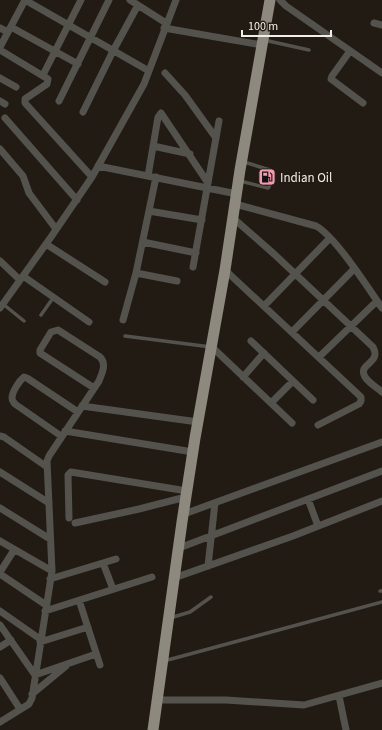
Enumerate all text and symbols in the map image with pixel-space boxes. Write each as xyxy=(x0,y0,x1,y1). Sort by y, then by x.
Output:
scale bar xyxy=(242,12,331,38)
text: 100 m xyxy=(248,18,278,35)
fuel station icon: Indian Oil xyxy=(257,167,277,187)
place label: Indian Oil xyxy=(280,169,332,187)

